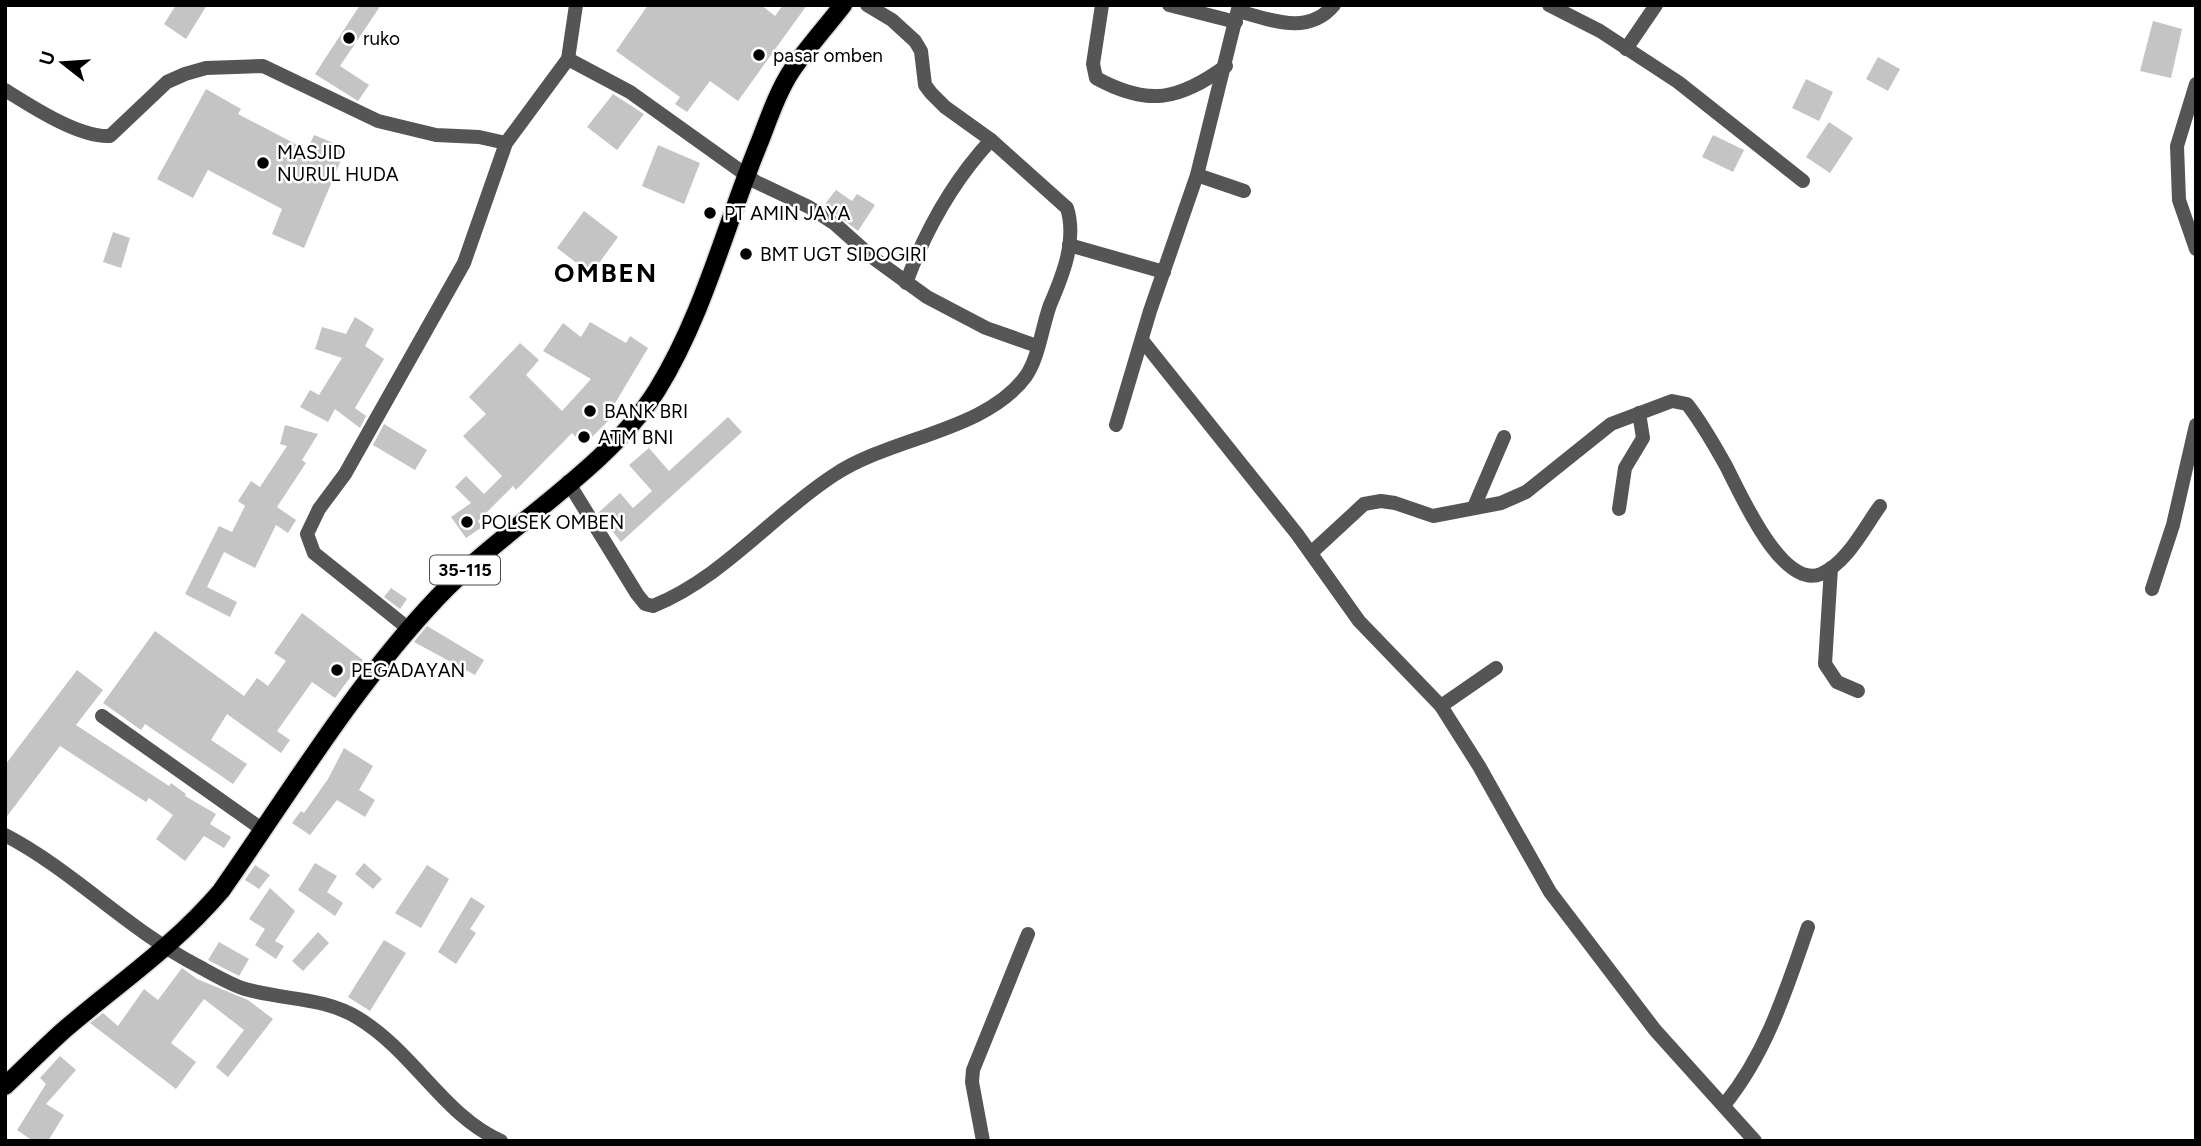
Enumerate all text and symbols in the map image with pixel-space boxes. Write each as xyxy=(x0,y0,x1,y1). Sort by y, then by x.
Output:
place label: ruko xyxy=(363,27,400,50)
north arrow xyxy=(28,28,98,98)
marker: ruko xyxy=(341,30,357,46)
place label: pasar omben xyxy=(773,44,883,67)
marker: pasar omben xyxy=(751,47,767,63)
text: U xyxy=(34,48,60,68)
place label: MASJID NURUL HUDA xyxy=(277,141,399,186)
marker: MASJID NURUL HUDA xyxy=(255,155,271,171)
place label: PT AMIN JAYA xyxy=(724,202,851,225)
marker: PT AMIN JAYA xyxy=(702,205,718,221)
place label: BMT UGT SIDOGIRI xyxy=(760,243,927,266)
marker: BMT UGT SIDOGIRI xyxy=(738,246,754,262)
district label: OMBEN xyxy=(554,257,658,289)
place label: BANK BRI xyxy=(604,400,688,423)
marker: BANK BRI xyxy=(582,403,598,419)
place label: ATM BNI xyxy=(598,426,673,449)
marker: ATM BNI xyxy=(576,429,592,445)
place label: POLSEK OMBEN xyxy=(481,511,624,534)
marker: POLSEK OMBEN xyxy=(459,514,475,530)
road number: 35-115 xyxy=(430,556,500,584)
place label: PEGADAYAN xyxy=(351,659,465,682)
marker: PEGADAYAN xyxy=(329,662,345,678)

